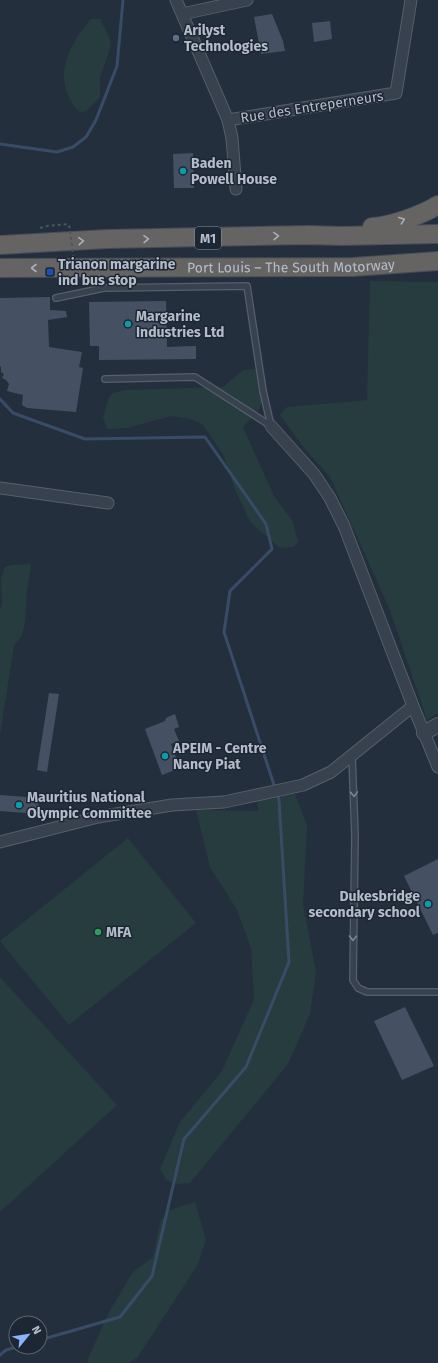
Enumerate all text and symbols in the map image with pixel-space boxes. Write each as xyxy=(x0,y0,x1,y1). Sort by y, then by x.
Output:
place label: Arilyst Technologies xyxy=(183,22,268,55)
marker: Arilyst Technologies xyxy=(171,33,181,43)
street label: Rue des Entreperneurs xyxy=(239,87,385,127)
place label: Baden Powell House xyxy=(191,155,277,188)
marker: Baden Powell House xyxy=(178,166,188,176)
one-way arrow xyxy=(398,217,405,225)
road number: M1 xyxy=(195,227,221,249)
one-way arrow xyxy=(273,232,279,240)
one-way arrow xyxy=(143,235,149,243)
one-way arrow xyxy=(78,237,84,245)
place label: Trianon margarine ind bus stop xyxy=(58,256,176,289)
street label: Port Louis – The South Motorway xyxy=(187,256,396,276)
one-way arrow xyxy=(31,264,37,272)
marker: Trianon margarine ind bus stop xyxy=(45,267,55,277)
place label: Margarine Industries Ltd xyxy=(136,308,224,341)
marker: Margarine Industries Ltd xyxy=(123,319,133,329)
place label: APEIM - Centre Nancy Piat xyxy=(172,740,267,773)
marker: APEIM - Centre Nancy Piat xyxy=(160,751,170,761)
place label: Mauritius National Olympic Committee xyxy=(27,789,152,822)
one-way arrow xyxy=(350,791,358,797)
marker: Mauritius National Olympic Committee xyxy=(14,800,24,810)
place label: Dukesbridge secondary school xyxy=(309,888,421,921)
marker: Dukesbridge secondary school xyxy=(423,899,433,909)
place label: MFA xyxy=(106,924,132,941)
marker: MFA xyxy=(93,927,103,937)
one-way arrow xyxy=(349,935,357,941)
north arrow xyxy=(8,1315,48,1355)
text: N xyxy=(29,1324,44,1337)

